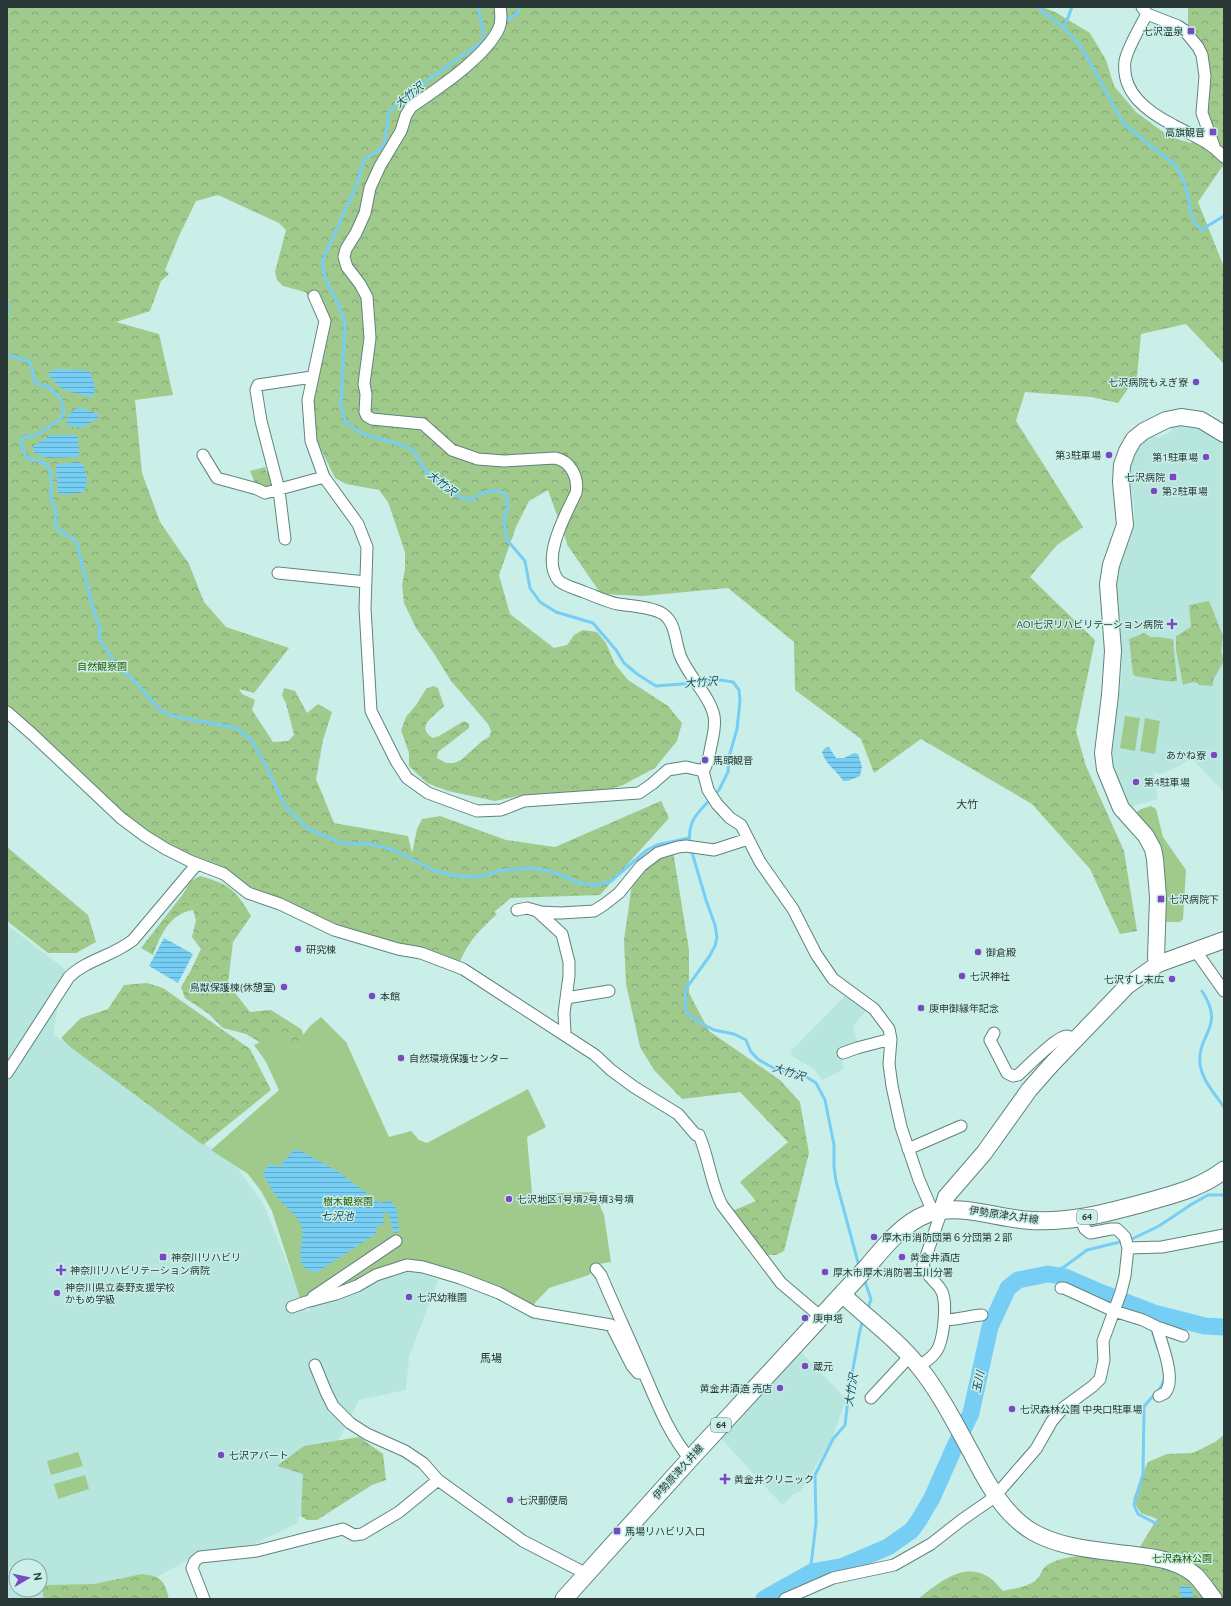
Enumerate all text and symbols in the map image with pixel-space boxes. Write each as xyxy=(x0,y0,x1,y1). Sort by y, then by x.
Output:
place label: 七沢温泉 xyxy=(1143,26,1184,37)
marker: 七沢温泉 xyxy=(1186,26,1196,36)
water label: 大竹沢 xyxy=(392,79,427,110)
place label: 高旗観音 xyxy=(1165,127,1205,138)
marker: 高旗観音 xyxy=(1208,127,1218,137)
place label: 七沢病院もえぎ寮 xyxy=(1108,377,1188,388)
marker: 七沢病院もえぎ寮 xyxy=(1191,377,1201,387)
place label: 第3駐車場 xyxy=(1055,450,1101,461)
marker: 第3駐車場 xyxy=(1104,450,1114,460)
place label: 第1駐車場 xyxy=(1152,452,1198,463)
marker: 第1駐車場 xyxy=(1201,452,1211,462)
water label: 大竹沢 xyxy=(425,468,460,499)
place label: 七沢病院 xyxy=(1125,472,1165,483)
marker: 七沢病院 xyxy=(1168,472,1178,482)
marker: 第2駐車場 xyxy=(1149,486,1159,496)
place label: 第2駐車場 xyxy=(1162,486,1208,497)
marker: AOI七沢リハビリテーション病院 xyxy=(1166,618,1178,630)
place label: AOI七沢リハビリテーション病院 xyxy=(1016,619,1163,630)
park label: 自然観察園 xyxy=(77,661,127,672)
water label: 大竹沢 xyxy=(684,675,720,689)
place label: あかね寮 xyxy=(1166,750,1206,761)
marker: あかね寮 xyxy=(1209,750,1219,760)
marker: 馬頭観音 xyxy=(700,755,710,765)
place label: 馬頭観音 xyxy=(713,755,753,766)
marker: 第4駐車場 xyxy=(1131,777,1141,787)
place label: 第4駐車場 xyxy=(1144,777,1190,788)
district label: 大竹 xyxy=(956,798,978,810)
marker: 七沢病院下 xyxy=(1156,894,1166,904)
place label: 七沢病院下 xyxy=(1169,894,1219,905)
marker: 研究棟 xyxy=(293,944,303,954)
place label: 研究棟 xyxy=(306,944,336,955)
marker: 御倉殿 xyxy=(973,947,983,957)
place label: 御倉殿 xyxy=(986,947,1016,958)
marker: 七沢神社 xyxy=(957,971,967,981)
place label: 七沢神社 xyxy=(970,971,1010,982)
place label: 七沢すし末広 xyxy=(1104,974,1164,985)
marker: 七沢すし末広 xyxy=(1167,974,1177,984)
place label: 鳥獣保護棟(休憩室) xyxy=(190,982,276,993)
marker: 鳥獣保護棟(休憩室) xyxy=(279,982,289,992)
marker: 本館 xyxy=(367,991,377,1001)
place label: 本館 xyxy=(380,991,400,1002)
marker: 庚申御縁年記念 xyxy=(916,1003,926,1013)
place label: 庚申御縁年記念 xyxy=(929,1003,999,1014)
marker: 自然環境保護センター xyxy=(396,1053,406,1063)
place label: 自然環境保護センター xyxy=(409,1053,509,1064)
water label: 大竹沢 xyxy=(771,1061,808,1083)
marker: 七沢地区1号墳2号墳3号墳 xyxy=(504,1194,514,1204)
place label: 七沢地区1号墳2号墳3号墳 xyxy=(517,1194,634,1205)
park label: 樹木観察園 xyxy=(323,1196,373,1207)
street label: 伊勢原津久井線 xyxy=(969,1205,1039,1225)
water label: 七沢池 xyxy=(321,1210,354,1222)
road number: 64 xyxy=(1077,1210,1097,1224)
marker: 厚木市消防団第６分団第２部 xyxy=(869,1232,879,1242)
place label: 厚木市消防団第６分団第２部 xyxy=(882,1232,1012,1243)
marker: 神奈川リハビリ xyxy=(158,1252,168,1262)
place label: 神奈川リハビリ xyxy=(171,1252,241,1263)
marker: 黄金井酒店 xyxy=(897,1252,907,1262)
place label: 黄金井酒店 xyxy=(910,1252,960,1263)
marker: 神奈川リハビリテーション病院 xyxy=(55,1264,67,1276)
place label: 神奈川リハビリテーション病院 xyxy=(70,1265,210,1276)
marker: 厚木市厚木消防署玉川分署 xyxy=(820,1267,830,1277)
place label: 厚木市厚木消防署玉川分署 xyxy=(833,1267,953,1278)
place label: 神奈川県立秦野支援学校 かもめ学級 xyxy=(65,1282,175,1305)
marker: 神奈川県立秦野支援学校 かもめ学級 xyxy=(52,1288,62,1298)
marker: 七沢幼稚園 xyxy=(404,1292,414,1302)
place label: 七沢幼稚園 xyxy=(417,1292,467,1303)
marker: 庚申塔 xyxy=(800,1313,810,1323)
place label: 庚申塔 xyxy=(813,1313,843,1324)
district label: 馬場 xyxy=(480,1352,502,1364)
marker: 蔵元 xyxy=(800,1361,810,1371)
place label: 蔵元 xyxy=(813,1361,833,1372)
water label: 玉川 xyxy=(970,1369,986,1394)
water label: 大竹沢 xyxy=(842,1371,860,1407)
place label: 黄金井酒造 売店 xyxy=(700,1383,772,1394)
marker: 黄金井酒造 売店 xyxy=(775,1383,785,1393)
marker: 七沢森林公園 中央口駐車場 xyxy=(1007,1404,1017,1414)
place label: 七沢森林公園 中央口駐車場 xyxy=(1020,1404,1142,1415)
road number: 64 xyxy=(711,1418,731,1432)
street label: 伊勢原津久井線 xyxy=(650,1442,706,1502)
marker: 七沢アパート xyxy=(216,1450,226,1460)
place label: 七沢アパート xyxy=(229,1450,289,1461)
marker: 黄金井クリニック xyxy=(719,1473,731,1485)
place label: 黄金井クリニック xyxy=(734,1474,814,1485)
marker: 七沢郵便局 xyxy=(505,1495,515,1505)
place label: 七沢郵便局 xyxy=(518,1495,568,1506)
marker: 馬場リハビリ入口 xyxy=(612,1526,622,1536)
place label: 馬場リハビリ入口 xyxy=(625,1526,705,1537)
park label: 七沢森林公園 xyxy=(1152,1553,1212,1564)
north arrow xyxy=(8,1558,48,1598)
text: N xyxy=(31,1571,44,1581)

